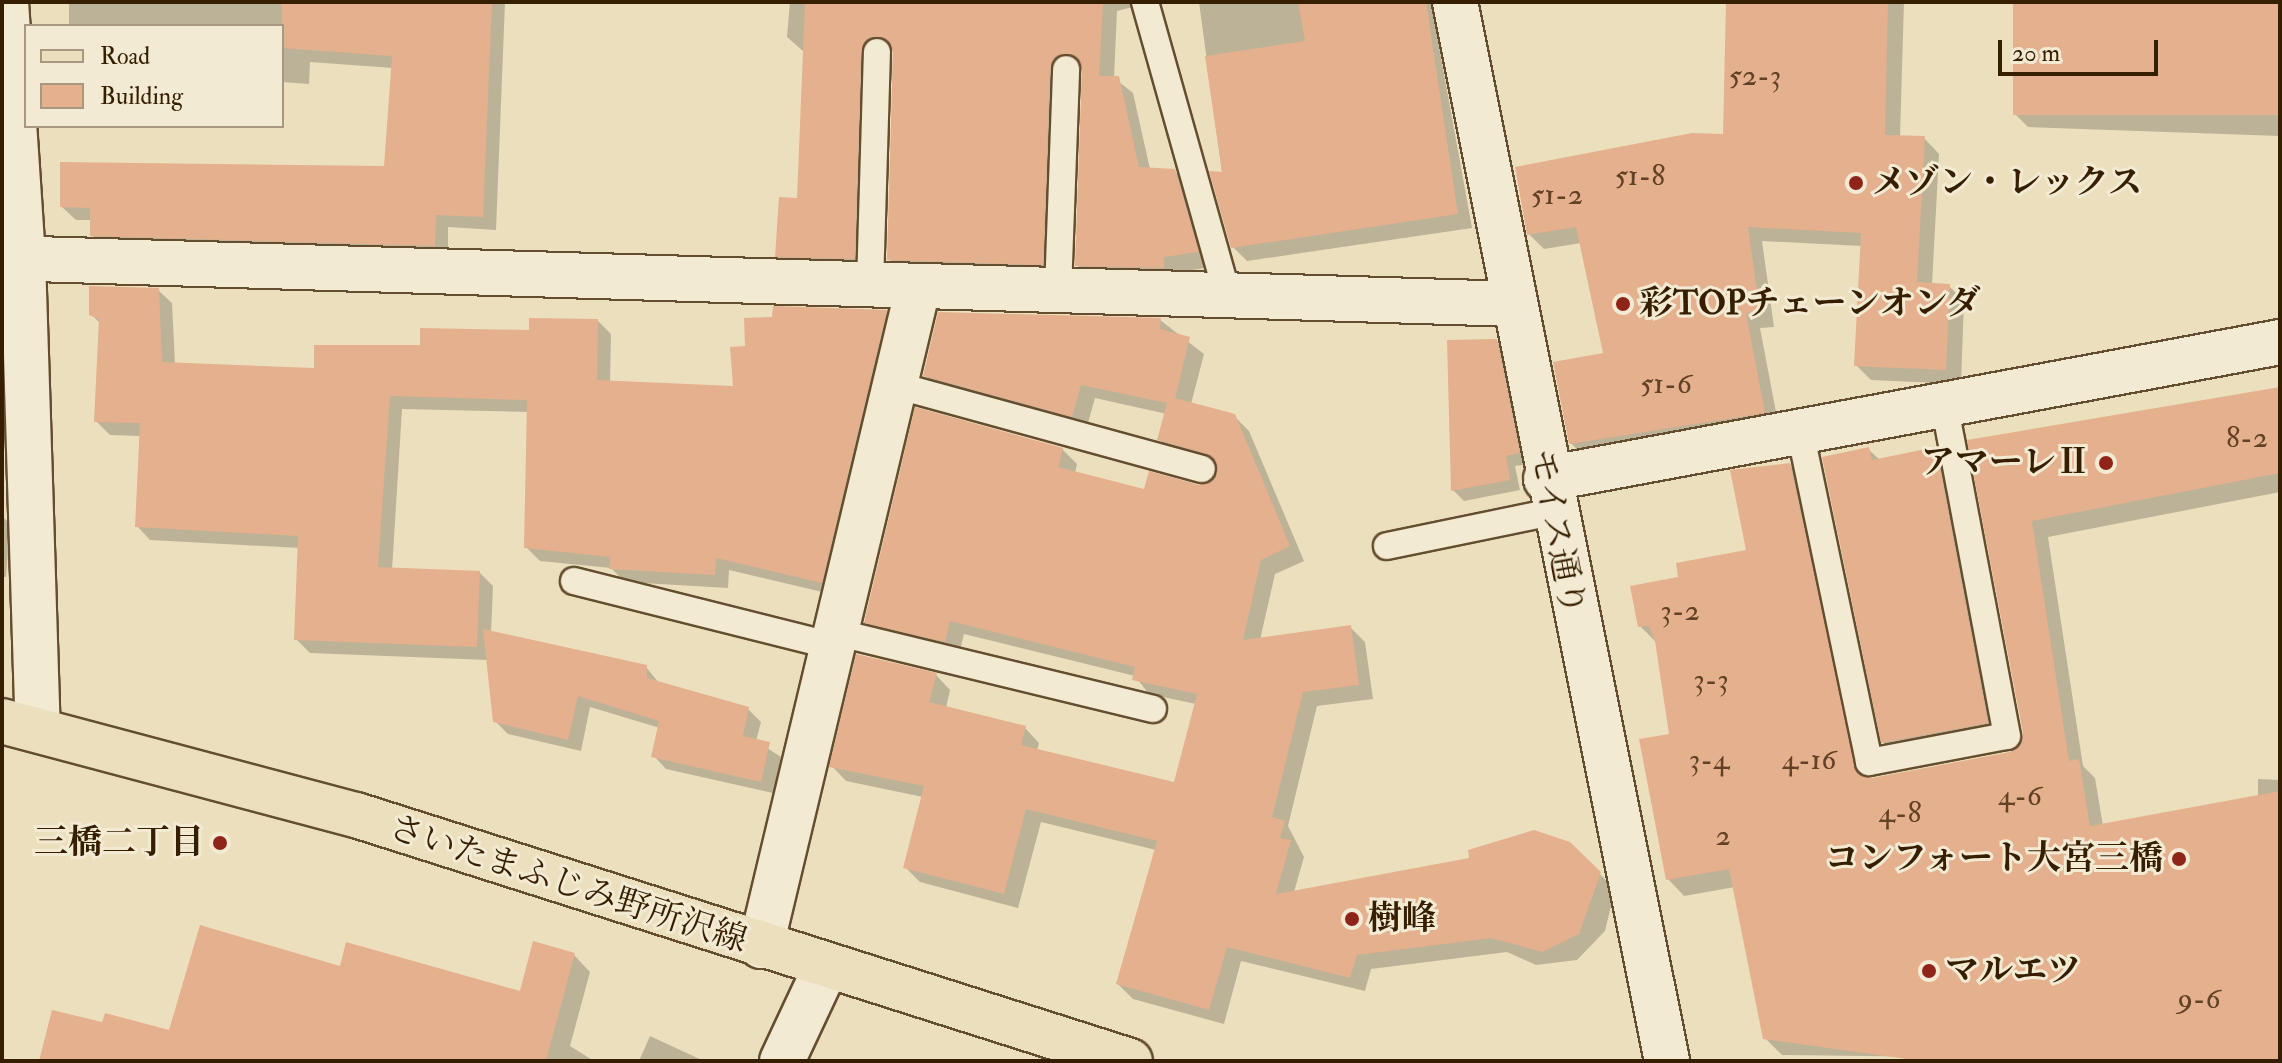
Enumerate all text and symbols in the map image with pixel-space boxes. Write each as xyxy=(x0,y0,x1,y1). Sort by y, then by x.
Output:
legend xyxy=(24,24,284,128)
scale bar xyxy=(2002,24,2162,74)
text: 20 m xyxy=(2012,38,2060,69)
text: Road xyxy=(100,41,150,72)
house number: 52-3 xyxy=(1729,58,1781,94)
text: Building xyxy=(100,81,183,112)
house number: 51-8 xyxy=(1615,158,1665,194)
place label: メゾン・レックス xyxy=(1872,163,2144,203)
marker: メゾン・レックス xyxy=(1847,174,1865,192)
house number: 51-2 xyxy=(1531,177,1583,213)
place label: 彩TOPチェーンオンダ xyxy=(1639,284,1984,324)
marker: 彩TOPチェーンオンダ xyxy=(1614,295,1632,313)
house number: 51-6 xyxy=(1640,366,1692,402)
house number: 8-2 xyxy=(2226,420,2268,456)
place label: アマーレⅡ xyxy=(1920,443,2090,483)
street label: モイス通り xyxy=(1521,445,1593,619)
marker: アマーレⅡ xyxy=(2097,454,2115,472)
house number: 3-2 xyxy=(1660,593,1700,629)
house number: 3-3 xyxy=(1693,662,1729,698)
house number: 3-4 xyxy=(1689,742,1729,778)
house number: 4-16 xyxy=(1782,742,1836,778)
house number: 4-6 xyxy=(1998,778,2042,814)
house number: 4-8 xyxy=(1879,795,1921,831)
street label: さいたまふじみ野所沢線 xyxy=(384,807,752,961)
house number: 2 xyxy=(1715,818,1731,854)
place label: 三橋二丁目 xyxy=(34,823,204,863)
marker: 三橋二丁目 xyxy=(211,834,229,852)
place label: コンフォート大宮三橋 xyxy=(1823,839,2163,879)
marker: コンフォート大宮三橋 xyxy=(2170,850,2188,868)
place label: 樹峰 xyxy=(1368,899,1436,939)
marker: 樹峰 xyxy=(1343,910,1361,928)
place label: マルエツ xyxy=(1945,951,2081,991)
marker: マルエツ xyxy=(1920,962,1938,980)
house number: 9-6 xyxy=(2177,981,2221,1017)

